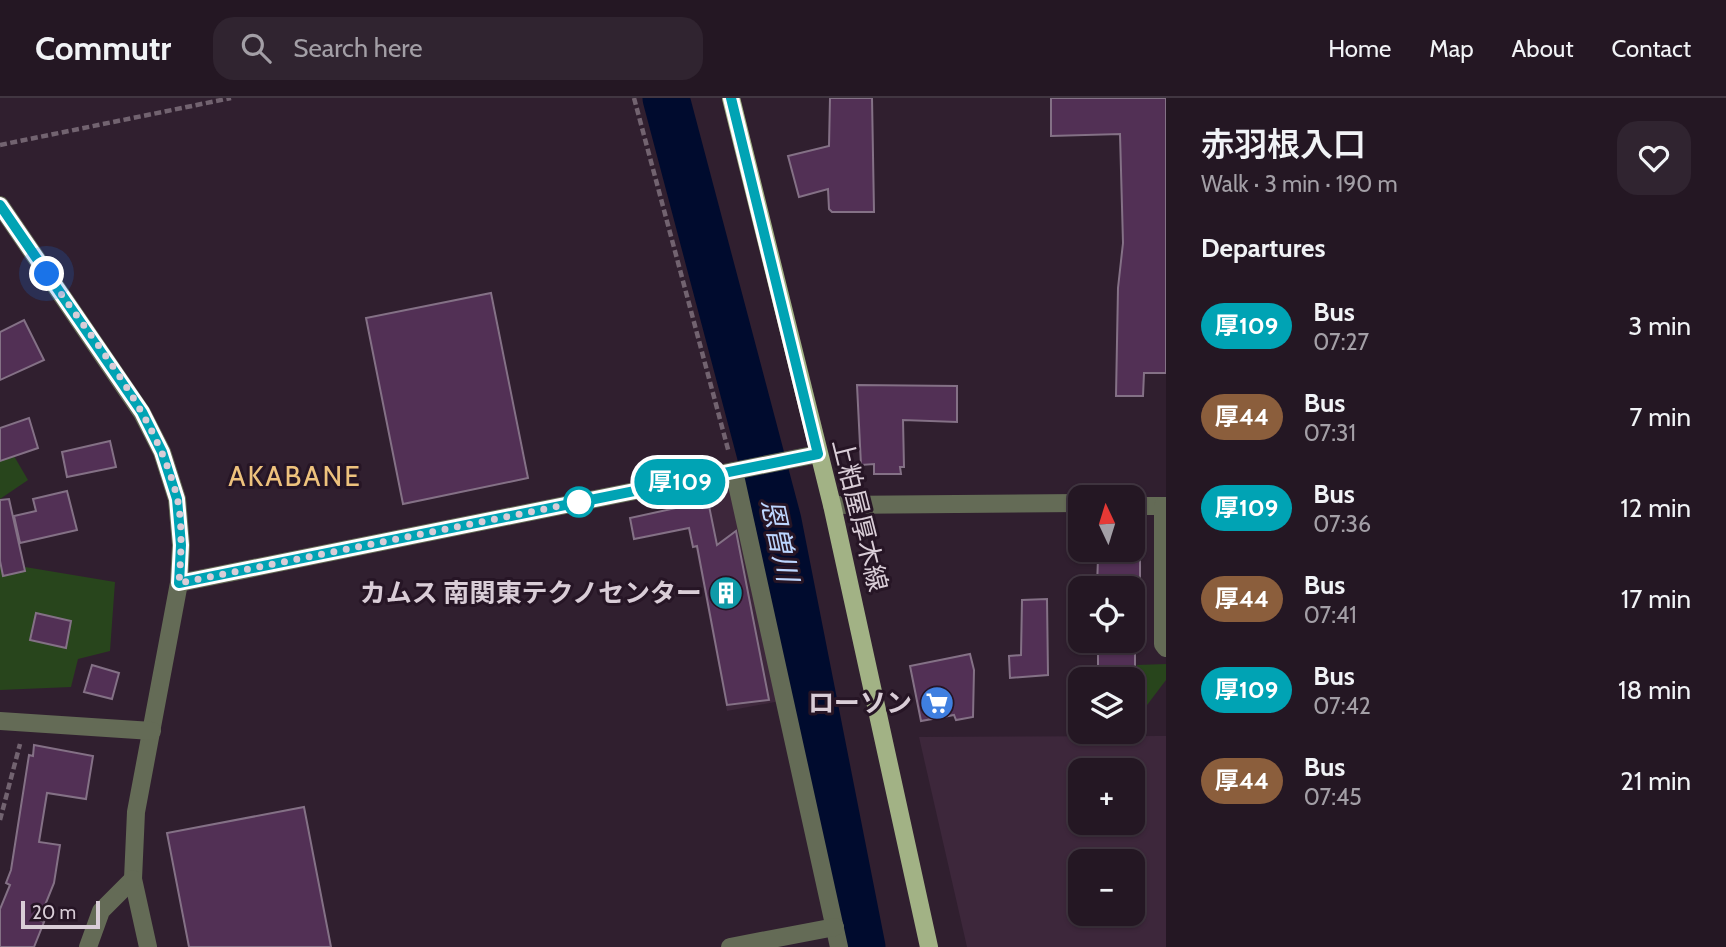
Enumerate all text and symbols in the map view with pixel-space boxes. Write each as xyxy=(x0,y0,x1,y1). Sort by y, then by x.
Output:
search box xyxy=(213,17,703,80)
text: Commutr xyxy=(35,28,171,68)
icon: search xyxy=(237,29,275,67)
text: Search here xyxy=(293,32,422,64)
text: Home xyxy=(1328,34,1391,63)
text: Map xyxy=(1429,34,1474,63)
text: About xyxy=(1512,34,1574,63)
text: Contact xyxy=(1612,34,1691,63)
button: heart xyxy=(1617,121,1691,195)
text: 赤羽根入口 xyxy=(1201,124,1366,164)
text: Walk · 3 min · 190 m xyxy=(1201,170,1398,198)
text: Departures xyxy=(1201,232,1325,264)
your location xyxy=(29,256,64,291)
text: Bus xyxy=(1313,296,1355,328)
text: 3 min xyxy=(1628,310,1691,342)
text: 厚109 xyxy=(1215,311,1278,340)
text: 07:27 xyxy=(1313,328,1369,356)
text: Bus xyxy=(1304,387,1345,419)
text: 7 min xyxy=(1629,401,1691,433)
text: 厚44 xyxy=(1215,402,1269,431)
text: 07:31 xyxy=(1304,419,1356,447)
street label: 上粕屋厚木線 xyxy=(826,435,894,595)
district label: AKABANE xyxy=(228,459,362,493)
line badge: 厚109 xyxy=(631,459,729,505)
text: 厚109 xyxy=(648,467,712,496)
text: Bus xyxy=(1313,478,1355,510)
north arrow xyxy=(1068,485,1144,562)
map controls xyxy=(1068,485,1145,926)
unlabelled marker xyxy=(564,487,594,517)
text: 12 min xyxy=(1620,492,1691,524)
text: 厚109 xyxy=(1215,493,1278,522)
water label: 恩曽川 xyxy=(755,495,806,588)
text: 07:36 xyxy=(1313,510,1371,538)
text: Bus xyxy=(1304,569,1345,601)
building icon: カムス 南関東テクノセンター xyxy=(707,574,745,612)
button: locate xyxy=(1068,576,1145,653)
place label: カムス 南関東テクノセンター xyxy=(360,577,702,609)
text: 17 min xyxy=(1621,583,1691,615)
text: 厚44 xyxy=(1215,584,1269,613)
text: 07:41 xyxy=(1304,601,1357,629)
text: Bus xyxy=(1313,660,1355,692)
button: layers xyxy=(1068,667,1145,744)
text: 18 min xyxy=(1618,674,1691,706)
text: 厚109 xyxy=(1215,675,1278,704)
supermarket icon: ローソン xyxy=(918,684,956,722)
place label: ローソン xyxy=(808,687,912,719)
text: 07:42 xyxy=(1313,692,1371,720)
text: Bus xyxy=(1304,751,1345,783)
button: + xyxy=(1068,758,1145,835)
text: 21 min xyxy=(1620,765,1691,797)
text: 厚44 xyxy=(1215,766,1269,795)
text: 07:45 xyxy=(1304,783,1362,811)
button: − xyxy=(1068,849,1145,926)
scale bar xyxy=(21,898,100,930)
text: 20 m xyxy=(32,901,76,924)

